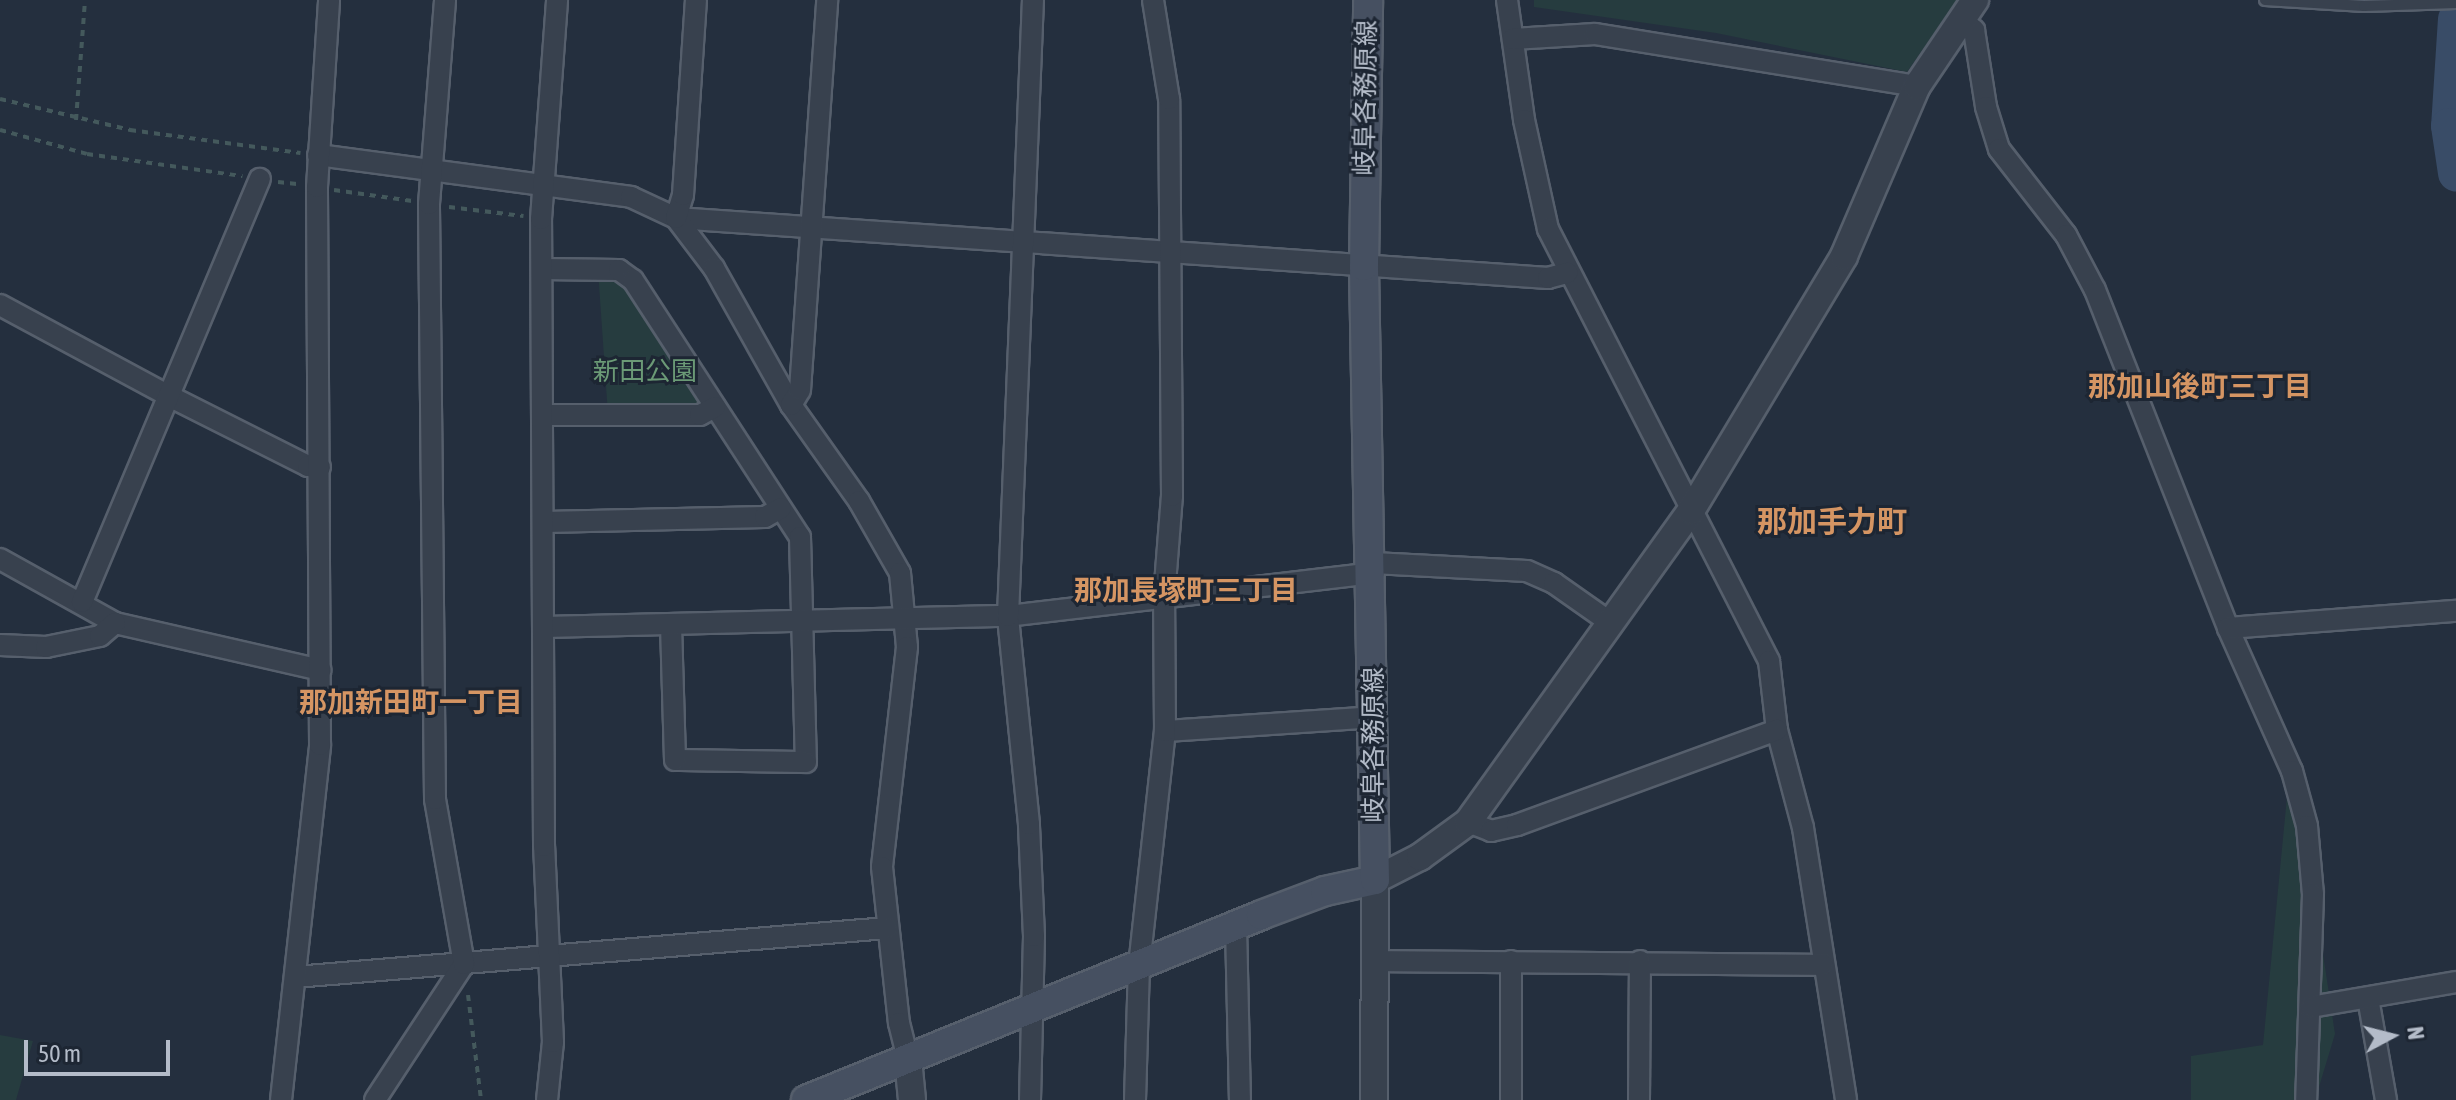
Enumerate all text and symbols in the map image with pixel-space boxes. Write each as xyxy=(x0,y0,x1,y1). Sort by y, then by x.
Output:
street label: 岐阜各務原線 xyxy=(1349,20,1383,176)
park label: 新田公園 xyxy=(593,356,697,388)
district label: 那加山後町三丁目 xyxy=(2088,369,2312,403)
district label: 那加手力町 xyxy=(1757,503,1907,539)
district label: 那加長塚町三丁目 xyxy=(1074,573,1298,607)
street label: 岐阜各務原線 xyxy=(1358,667,1390,823)
district label: 那加新田町一丁目 xyxy=(299,685,523,719)
north arrow xyxy=(2352,996,2432,1076)
scale bar xyxy=(28,1024,174,1074)
text: N xyxy=(2402,1025,2430,1041)
text: 50 m xyxy=(38,1040,81,1067)

